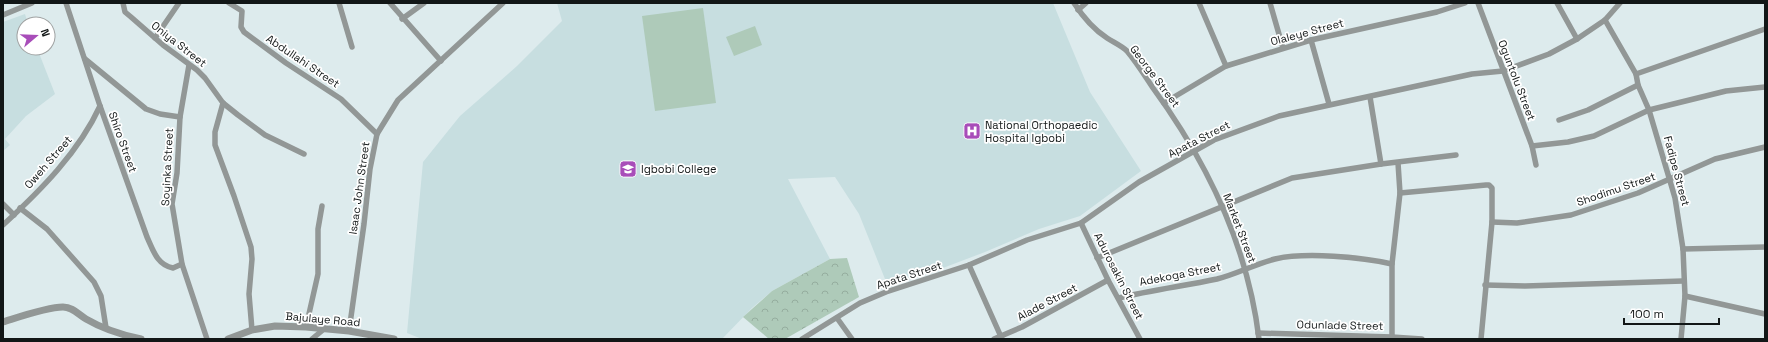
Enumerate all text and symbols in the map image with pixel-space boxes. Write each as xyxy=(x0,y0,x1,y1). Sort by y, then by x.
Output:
street label: Olaleye Street xyxy=(1269,15,1345,49)
north arrow xyxy=(16,16,56,56)
street label: Oniya Street xyxy=(149,18,209,70)
text: N xyxy=(38,27,53,39)
street label: Abdullahi Street xyxy=(264,31,342,91)
street label: Oguntolu Street xyxy=(1495,38,1539,122)
street label: George Street xyxy=(1127,42,1183,110)
street label: Shiro Street xyxy=(106,110,140,174)
street label: Apata Street xyxy=(1166,117,1232,161)
place label: National Orthopaedic Hospital Igbobi xyxy=(985,118,1098,145)
hospital icon: National Orthopaedic Hospital Igbobi xyxy=(962,121,982,141)
street label: Soyinka Street xyxy=(158,128,176,206)
street label: Oweh Street xyxy=(21,133,75,191)
street label: Fadipe Street xyxy=(1661,134,1693,208)
street label: Isaac John Street xyxy=(346,141,372,235)
school or university icon: Igbobi College xyxy=(618,159,638,179)
place label: Igbobi College xyxy=(641,162,717,176)
street label: Shodimu Street xyxy=(1575,169,1657,209)
street label: Market Street xyxy=(1220,191,1260,265)
street label: Adurosakin Street xyxy=(1091,230,1147,322)
street label: Apata Street xyxy=(875,258,943,292)
street label: Adekoga Street xyxy=(1138,259,1222,289)
street label: Alade Street xyxy=(1015,280,1079,324)
scale bar xyxy=(1624,300,1719,326)
text: 100 m xyxy=(1630,306,1664,322)
street label: Bajulaye Road xyxy=(285,309,361,329)
street label: Odunlade Street xyxy=(1296,317,1384,333)

